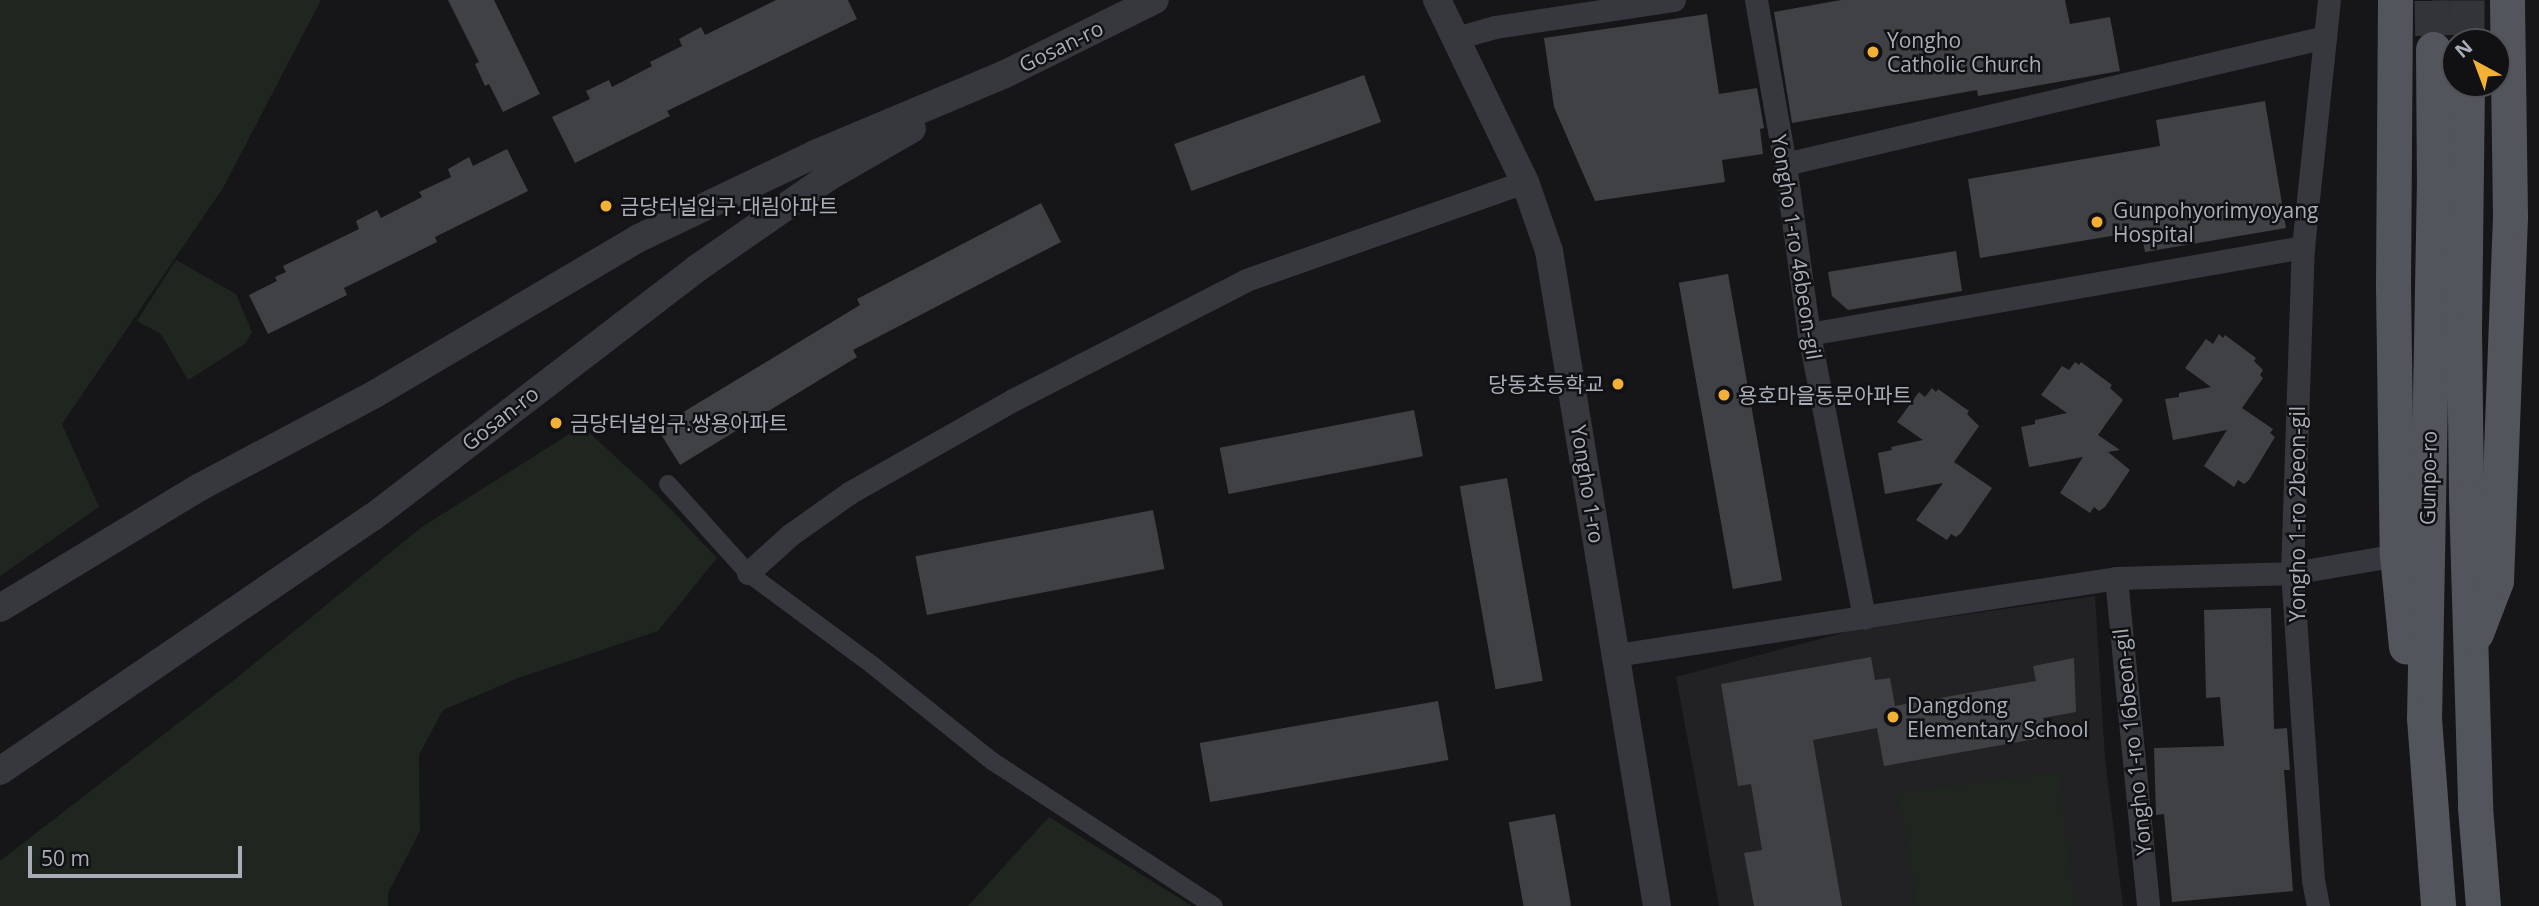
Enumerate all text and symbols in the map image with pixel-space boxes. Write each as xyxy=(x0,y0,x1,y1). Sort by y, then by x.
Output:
street label: Gosan-ro xyxy=(1015,15,1107,77)
place label: Yongho Catholic Church xyxy=(1887,27,2042,77)
north arrow xyxy=(2441,28,2511,98)
text: N xyxy=(2449,34,2478,64)
marker: Yongho Catholic Church xyxy=(1865,44,1881,60)
street label: Yongho 1-ro 46beon-gil xyxy=(1767,132,1827,362)
place label: 금당터널입구.대림아파트 xyxy=(620,193,838,219)
place label: Gunpohyorimyoyang Hospital xyxy=(2113,197,2318,247)
marker: 금당터널입구.대림아파트 xyxy=(598,198,614,214)
marker: Gunpohyorimyoyang Hospital xyxy=(2087,212,2107,232)
place label: 당동초등학교 xyxy=(1488,371,1604,397)
marker: 당동초등학교 xyxy=(1610,376,1626,392)
street label: Gosan-ro xyxy=(457,380,543,456)
place label: 용호마을동문아파트 xyxy=(1738,382,1912,408)
marker: 용호마을동문아파트 xyxy=(1716,387,1732,403)
street label: Yongho 1-ro 2beon-gil xyxy=(2284,406,2310,622)
place label: 금당터널입구.쌍용아파트 xyxy=(570,410,788,436)
marker: 금당터널입구.쌍용아파트 xyxy=(548,415,564,431)
street label: Yongho 1-ro xyxy=(1566,423,1610,545)
street label: Gunpo-ro xyxy=(2415,431,2441,525)
street label: Yongho 1-ro 16beon-gil xyxy=(2108,627,2156,857)
place label: Dangdong Elementary School xyxy=(1907,692,2089,742)
marker: Dangdong Elementary School xyxy=(1885,709,1901,725)
scale bar xyxy=(32,832,245,876)
text: 50 m xyxy=(41,844,90,872)

